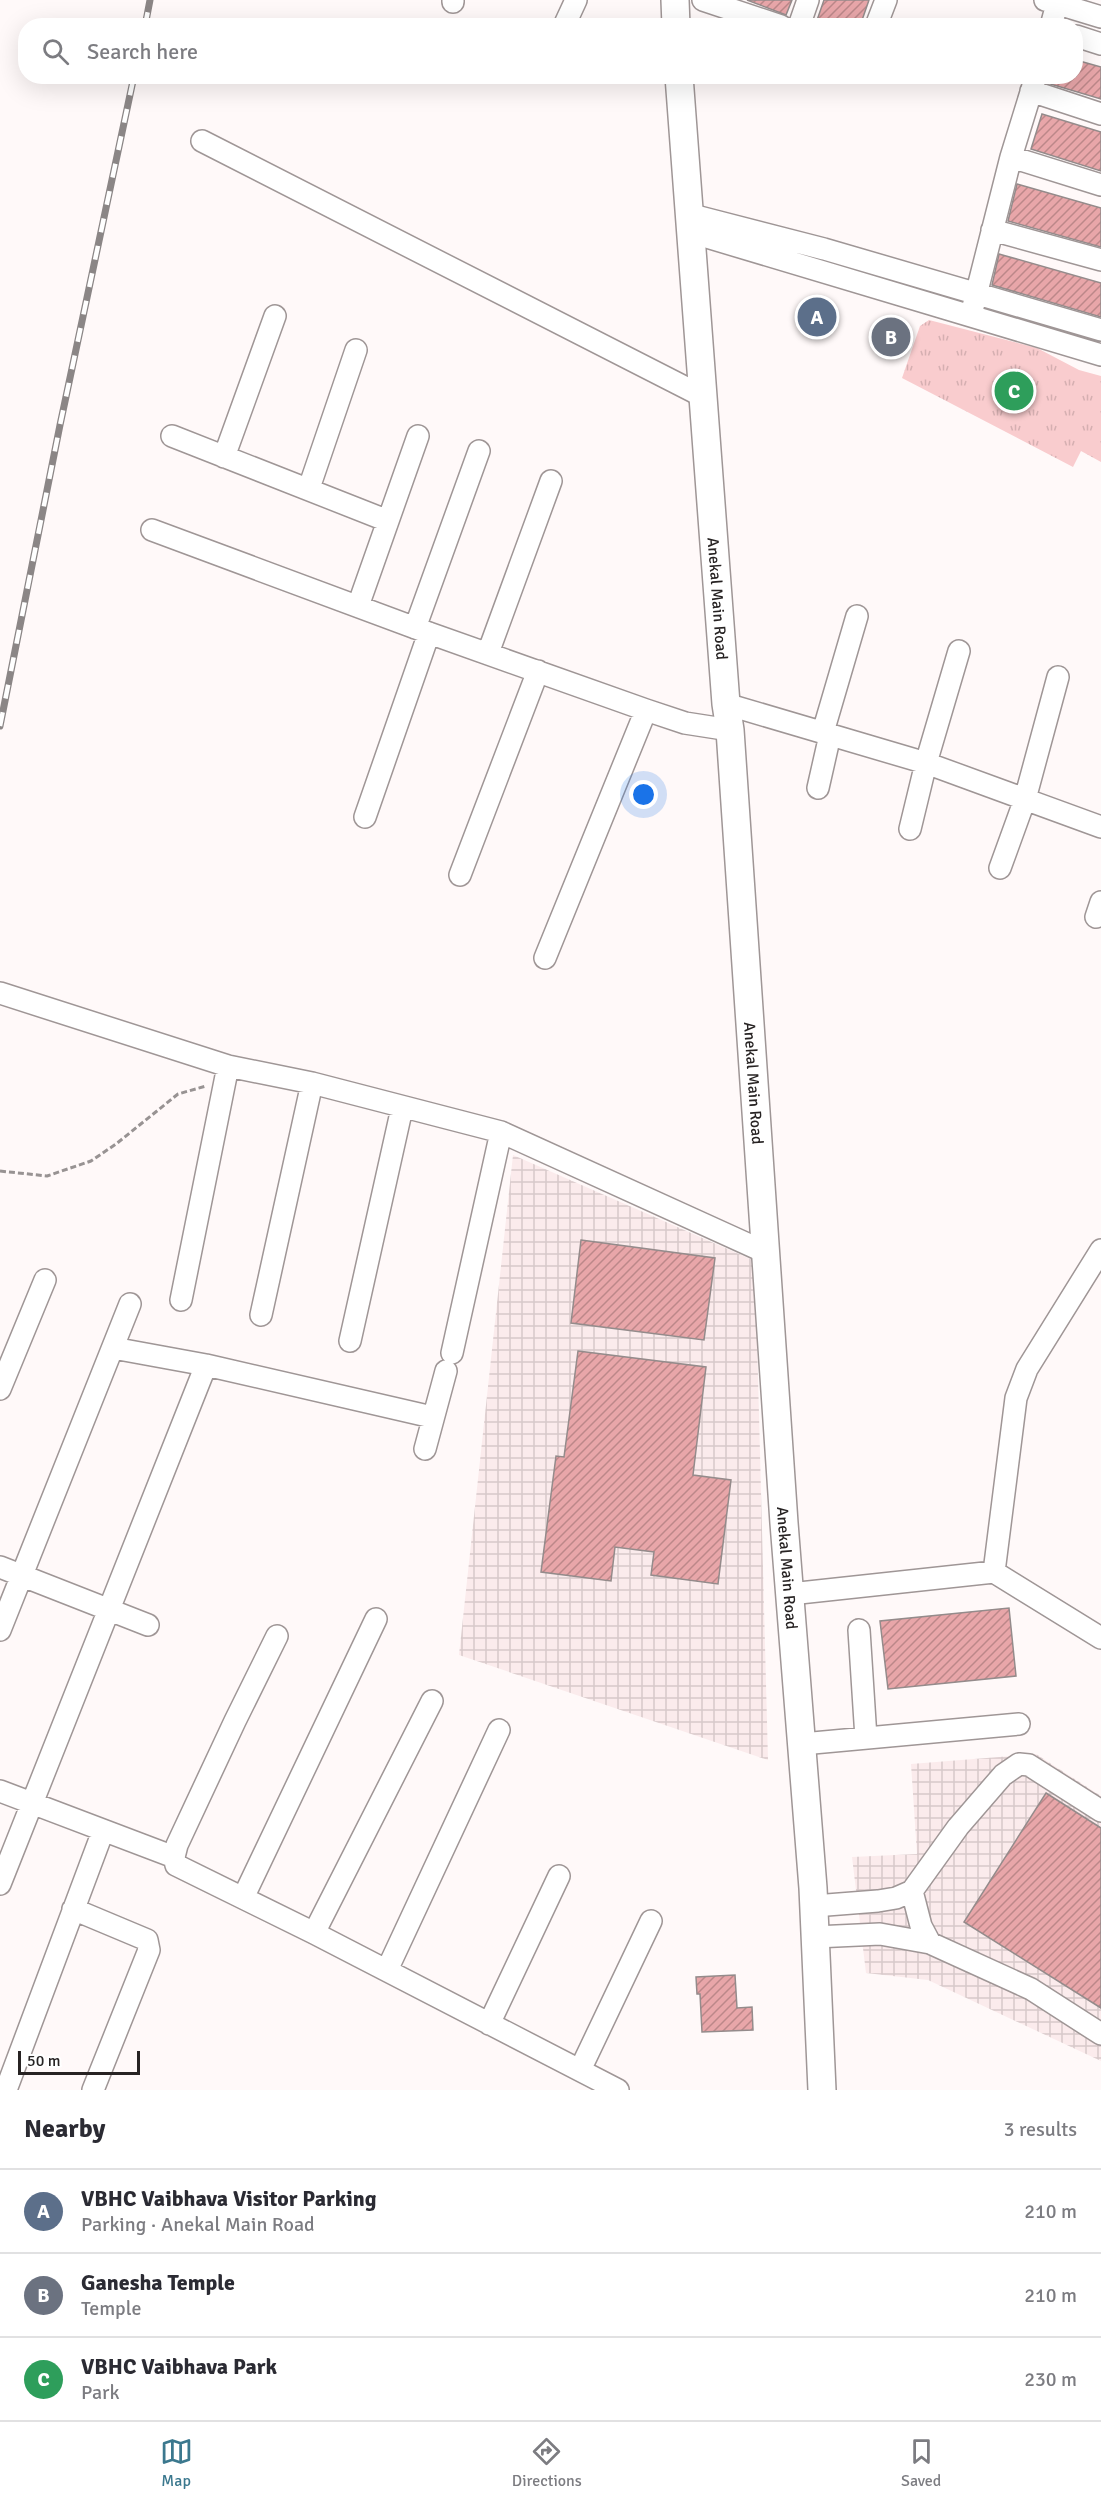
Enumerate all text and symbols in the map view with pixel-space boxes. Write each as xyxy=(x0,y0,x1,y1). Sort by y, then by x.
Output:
search box xyxy=(18,18,1083,84)
icon: search xyxy=(39,35,72,68)
text: Search here xyxy=(87,38,198,65)
pin: A xyxy=(798,294,836,340)
pin: B xyxy=(872,314,910,360)
pin: C xyxy=(994,368,1034,414)
street label: Anekal Main Road xyxy=(703,537,732,661)
your location xyxy=(629,780,658,809)
street label: Anekal Main Road xyxy=(739,1021,767,1145)
street label: Anekal Main Road xyxy=(772,1506,801,1630)
scale bar xyxy=(18,2048,140,2076)
text: 50 m xyxy=(27,2051,61,2071)
text: Nearby xyxy=(24,2113,105,2145)
text: 3 results xyxy=(1004,2117,1077,2142)
text: VBHC Vaibhava Visitor Parking xyxy=(81,2185,377,2212)
text: A xyxy=(37,2199,50,2224)
text: 210 m xyxy=(1024,2199,1077,2224)
text: Parking · Anekal Main Road xyxy=(81,2212,315,2237)
text: Ganesha Temple xyxy=(81,2269,235,2296)
text: B xyxy=(37,2283,50,2308)
text: 210 m xyxy=(1024,2283,1077,2308)
text: Temple xyxy=(81,2296,141,2321)
text: VBHC Vaibhava Park xyxy=(81,2353,277,2380)
text: C xyxy=(37,2367,50,2392)
text: 230 m xyxy=(1024,2367,1077,2392)
text: Park xyxy=(81,2380,119,2405)
tab: Map xyxy=(160,2435,193,2491)
tab: Directions xyxy=(512,2435,582,2491)
tab: Saved xyxy=(901,2435,941,2491)

